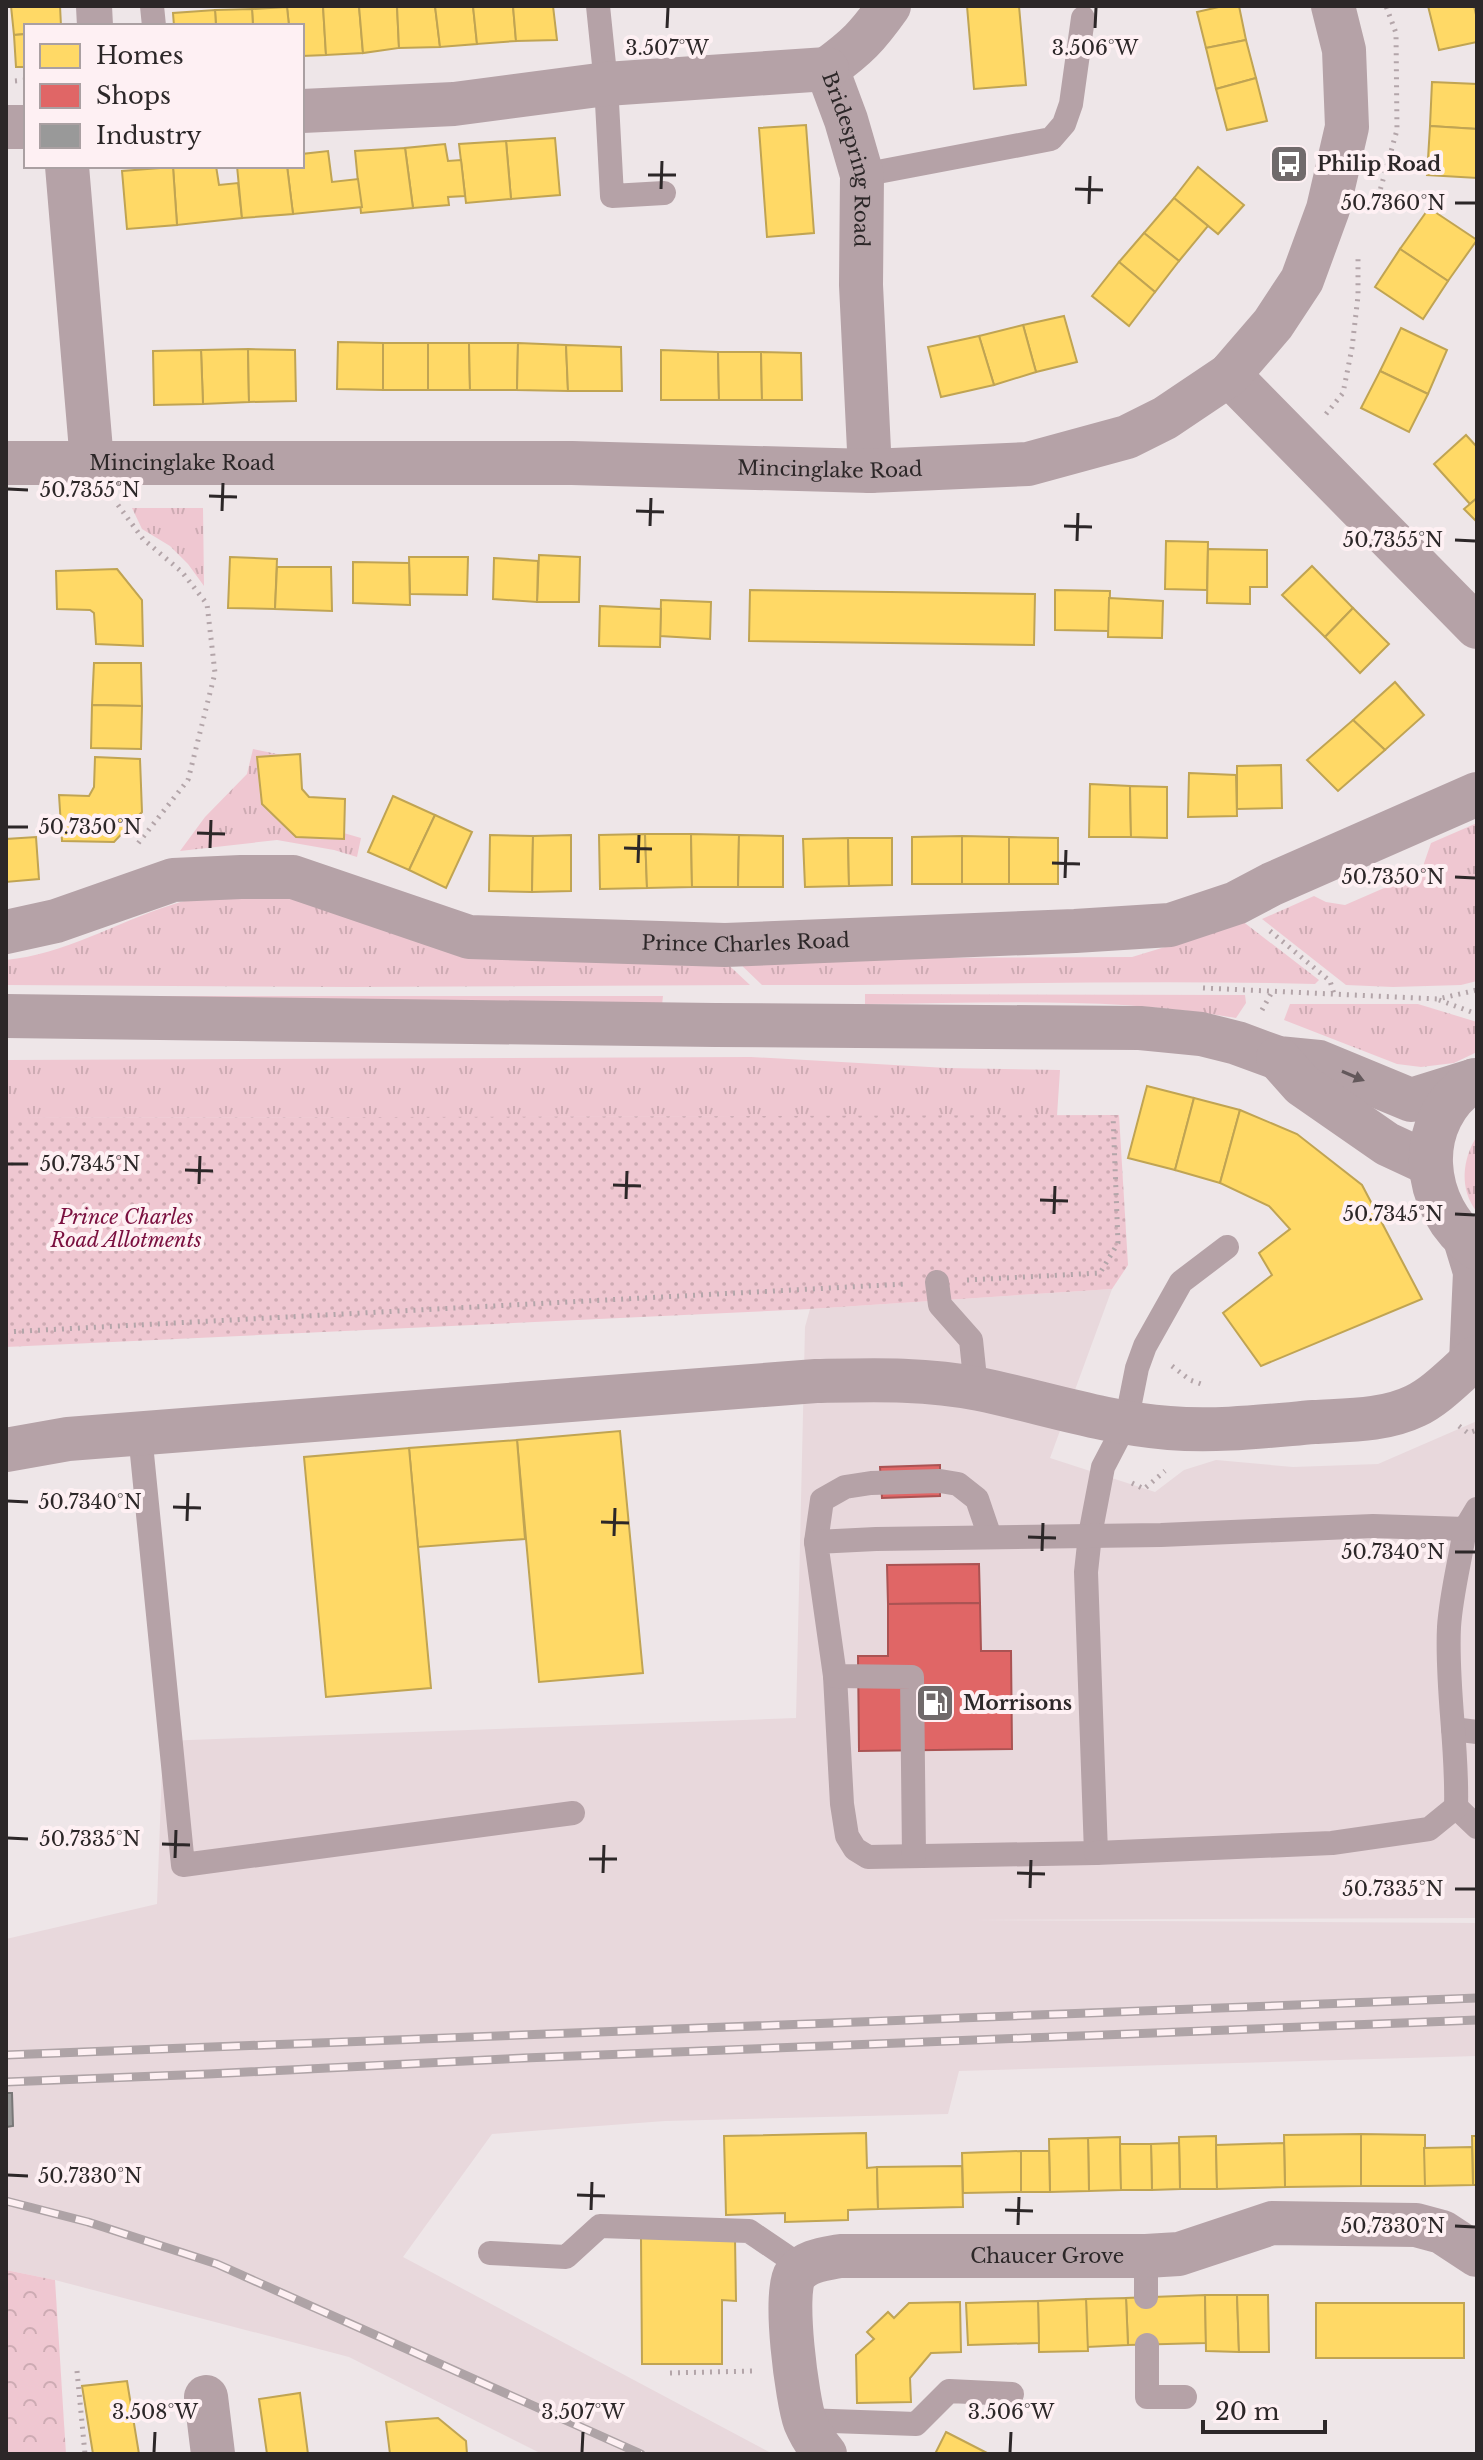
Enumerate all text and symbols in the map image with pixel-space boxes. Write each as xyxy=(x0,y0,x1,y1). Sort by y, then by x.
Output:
legend xyxy=(24,24,304,168)
text: 3.507°W xyxy=(625,36,709,60)
text: 3.506°W xyxy=(1052,36,1139,60)
text: Homes xyxy=(96,41,184,70)
street label: Bridespring Road xyxy=(817,68,874,248)
text: Shops xyxy=(96,81,171,110)
text: Industry xyxy=(96,121,202,150)
bus stop icon: Philip Road xyxy=(1268,143,1310,185)
place label: Philip Road xyxy=(1317,152,1441,176)
text: 50.7360°N xyxy=(1341,191,1445,215)
street label: Mincinglake Road xyxy=(89,451,275,475)
street label: Mincinglake Road xyxy=(737,455,923,483)
text: 50.7355°N xyxy=(40,478,140,502)
text: 50.7355°N xyxy=(1343,528,1443,552)
text: 50.7350°N xyxy=(38,815,142,839)
text: 50.7350°N xyxy=(1341,865,1445,889)
street label: Prince Charles Road xyxy=(641,928,850,957)
one-way arrow xyxy=(1341,1070,1365,1083)
text: 50.7345°N xyxy=(40,1152,140,1176)
text: 50.7345°N xyxy=(1343,1202,1443,1226)
park label: Prince Charles Road Allotments xyxy=(49,1205,202,1252)
text: 50.7340°N xyxy=(38,1490,142,1514)
text: 50.7340°N xyxy=(1341,1540,1445,1564)
fuel station icon: Morrisons xyxy=(914,1682,956,1724)
place label: Morrisons xyxy=(963,1691,1072,1715)
text: 50.7335°N xyxy=(39,1827,141,1851)
text: 50.7335°N xyxy=(1342,1877,1444,1901)
text: 50.7330°N xyxy=(38,2164,142,2188)
text: 50.7330°N xyxy=(1341,2214,1445,2238)
street label: Chaucer Grove xyxy=(970,2244,1124,2268)
scale bar xyxy=(1203,2384,1325,2434)
text: 20 m xyxy=(1215,2397,1280,2426)
text: 3.508°W xyxy=(112,2400,198,2424)
text: 3.507°W xyxy=(541,2400,625,2424)
text: 3.506°W xyxy=(968,2400,1055,2424)

